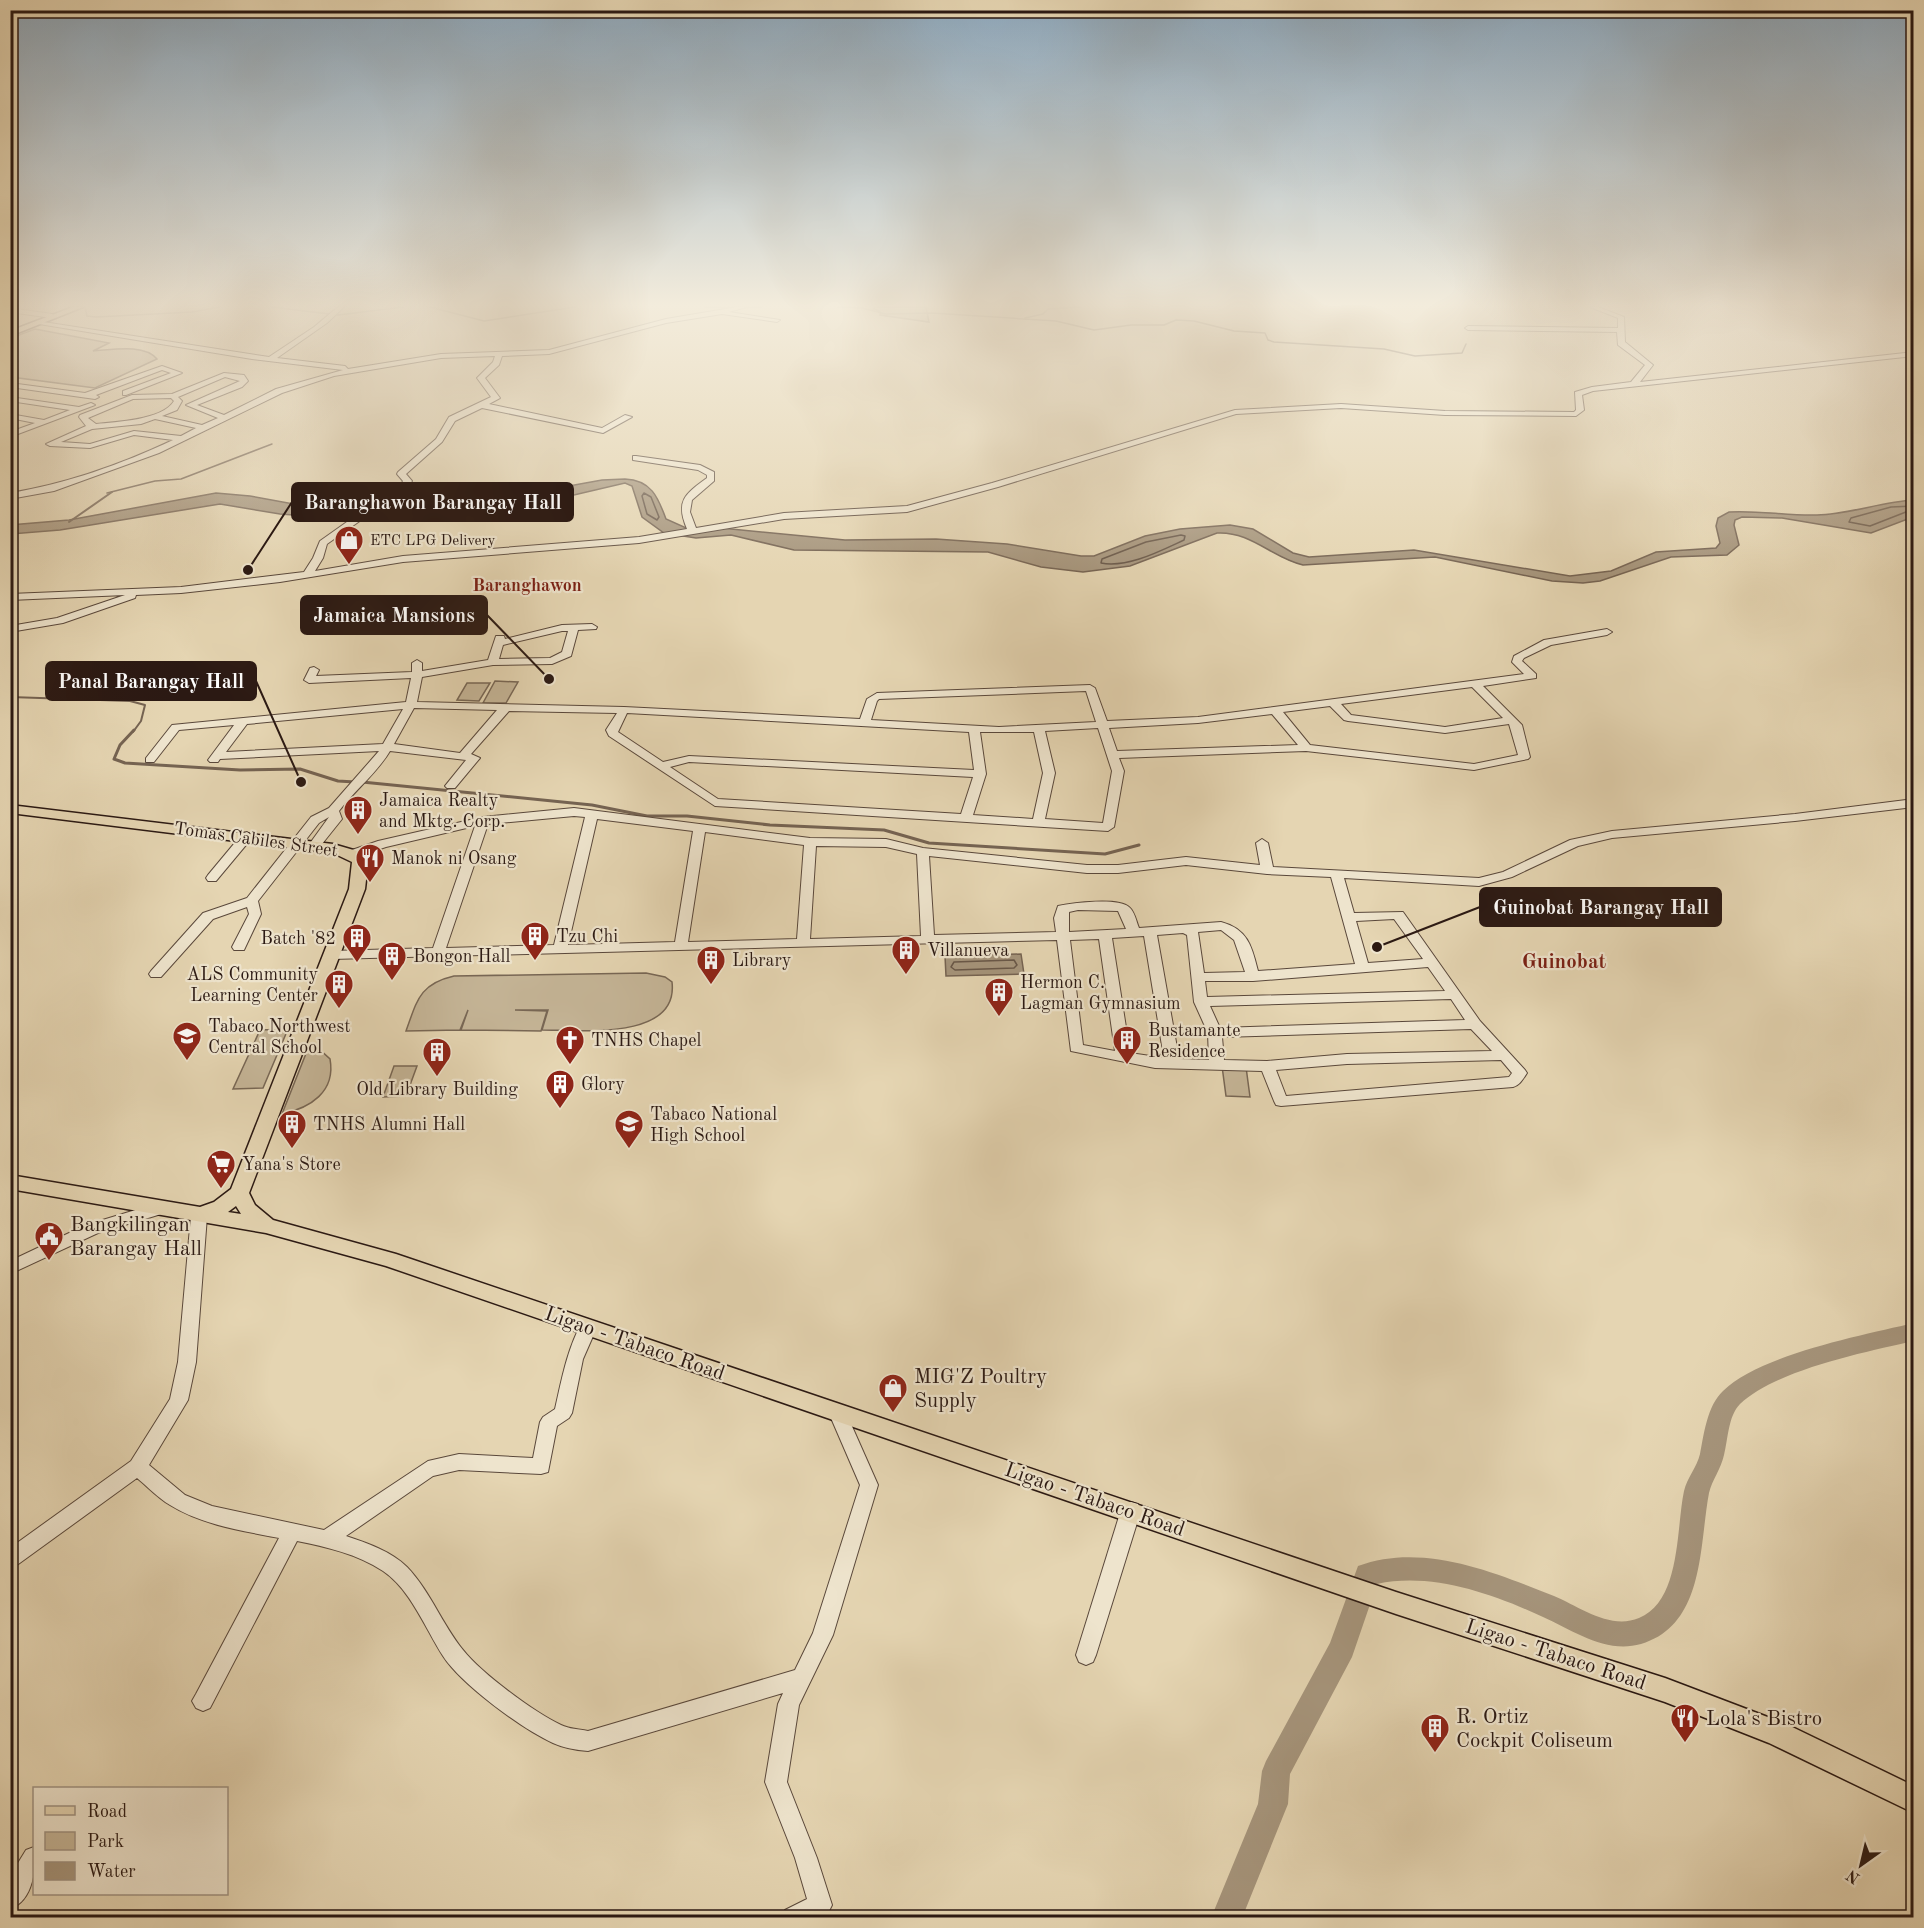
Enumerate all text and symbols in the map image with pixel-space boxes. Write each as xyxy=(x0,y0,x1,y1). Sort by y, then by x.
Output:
callout: Baranghawon Barangay Hall xyxy=(292,483,573,521)
text: Baranghawon Barangay Hall xyxy=(304,494,562,514)
shop icon: ETC LPG Delivery xyxy=(333,524,365,566)
place label: ETC LPG Delivery xyxy=(370,534,496,549)
district label: Baranghawon xyxy=(472,577,582,595)
callout: Jamaica Mansions xyxy=(301,596,487,634)
text: Jamaica Mansions xyxy=(313,607,475,627)
callout: Panal Barangay Hall xyxy=(46,662,256,700)
text: Panal Barangay Hall xyxy=(58,673,244,693)
place label: Jamaica Realty and Mktg. Corp. xyxy=(379,792,505,831)
building icon: Jamaica Realty and Mktg. Corp. xyxy=(342,794,374,836)
street label: Tomas Cabiles Street xyxy=(173,820,339,860)
restaurant icon: Manok ni Osang xyxy=(354,842,386,884)
place label: Manok ni Osang xyxy=(391,850,517,868)
callout: Guinobat Barangay Hall xyxy=(1480,888,1721,926)
text: Guinobat Barangay Hall xyxy=(1493,899,1709,919)
building icon: Tzu Chi xyxy=(519,920,551,962)
building icon: Batch '82 xyxy=(341,922,373,964)
place label: Tzu Chi xyxy=(556,928,618,946)
place label: Batch '82 xyxy=(261,930,336,948)
building icon: Villanueva xyxy=(890,934,922,976)
building icon: Bongon Hall xyxy=(376,940,408,982)
place label: Villanueva xyxy=(927,942,1009,960)
building icon: Library xyxy=(695,944,727,986)
place label: Bongon Hall xyxy=(413,948,510,966)
place label: Library xyxy=(732,952,792,970)
district label: Guinobat xyxy=(1522,952,1607,973)
place label: ALS Community Learning Center xyxy=(186,966,319,1005)
building icon: ALS Community Learning Center xyxy=(323,968,355,1010)
place label: Hermon C. Lagman Gymnasium xyxy=(1020,974,1181,1013)
building icon: Hermon C. Lagman Gymnasium xyxy=(983,976,1015,1018)
place label: Tabaco Northwest Central School xyxy=(208,1018,351,1057)
school or university icon: Tabaco Northwest Central School xyxy=(171,1020,203,1062)
place label: Bustamante Residence xyxy=(1148,1022,1241,1061)
church icon: TNHS Chapel xyxy=(554,1024,586,1066)
building icon: Bustamante Residence xyxy=(1111,1024,1143,1066)
place label: TNHS Chapel xyxy=(591,1032,701,1050)
building icon: Old Library Building xyxy=(421,1036,453,1078)
building icon: Glory xyxy=(544,1068,576,1110)
place label: Glory xyxy=(581,1076,625,1094)
place label: Old Library Building xyxy=(356,1081,518,1099)
place label: Tabaco National High School xyxy=(650,1106,777,1145)
building icon: TNHS Alumni Hall xyxy=(276,1108,308,1150)
school or university icon: Tabaco National High School xyxy=(613,1108,645,1150)
place label: TNHS Alumni Hall xyxy=(313,1116,465,1134)
supermarket icon: Yana's Store xyxy=(205,1148,237,1190)
place label: Yana's Store xyxy=(242,1156,341,1174)
place label: Bangkilingan Barangay Hall xyxy=(70,1215,202,1260)
public building icon: Bangkilingan Barangay Hall xyxy=(33,1220,65,1262)
street label: Ligao - Tabaco Road xyxy=(542,1304,727,1385)
place label: MIG'Z Poultry Supply xyxy=(914,1367,1047,1412)
shop icon: MIG'Z Poultry Supply xyxy=(877,1372,909,1414)
street label: Ligao - Tabaco Road xyxy=(1002,1460,1187,1541)
street label: Ligao - Tabaco Road xyxy=(1462,1616,1649,1695)
restaurant icon: Lola's Bistro xyxy=(1669,1702,1701,1744)
place label: R. Ortiz Cockpit Coliseum xyxy=(1456,1707,1613,1752)
place label: Lola's Bistro xyxy=(1706,1709,1822,1730)
building icon: R. Ortiz Cockpit Coliseum xyxy=(1419,1712,1451,1754)
legend xyxy=(33,1787,228,1895)
text: Road xyxy=(87,1803,127,1821)
text: Park xyxy=(87,1833,124,1851)
north arrow xyxy=(1831,1835,1891,1895)
text: Water xyxy=(87,1863,136,1881)
text: N xyxy=(1844,1865,1863,1886)

